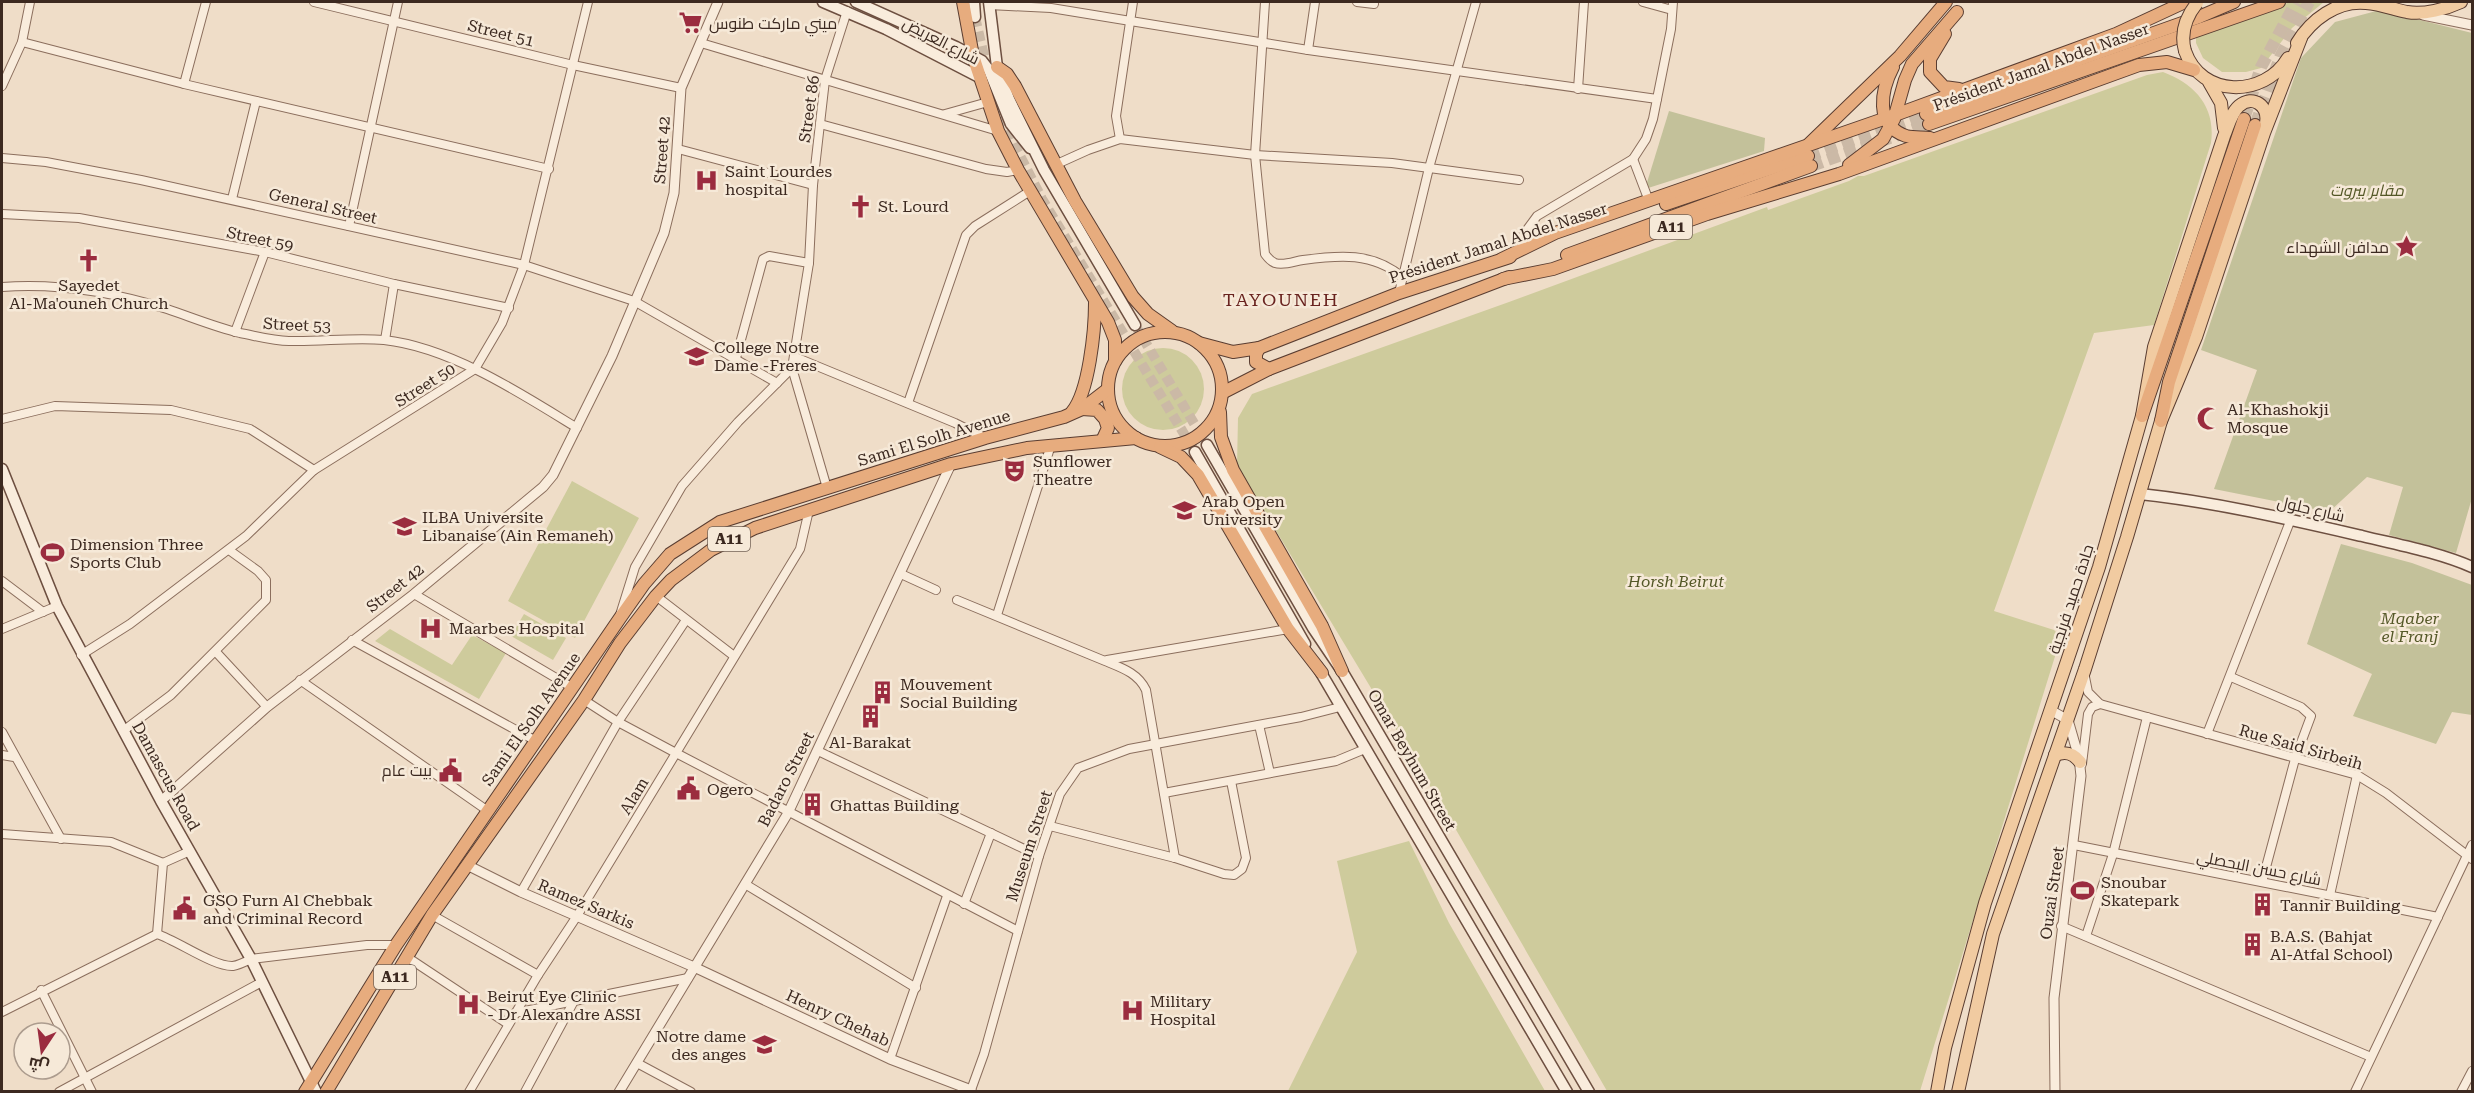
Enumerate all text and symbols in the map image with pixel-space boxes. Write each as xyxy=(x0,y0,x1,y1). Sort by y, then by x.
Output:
supermarket icon: ميني ماركت طنوس xyxy=(678,10,704,36)
street label: شارع العريض xyxy=(898,13,983,70)
place label: ميني ماركت طنوس xyxy=(709,14,837,37)
street label: Street 51 xyxy=(466,16,536,50)
street label: Président Jamal Abdel Nasser xyxy=(1930,19,2152,115)
street label: Street 86 xyxy=(795,74,823,144)
street label: Street 42 xyxy=(650,115,674,185)
place label: Saint Lourdes hospital xyxy=(725,162,832,199)
hospital icon: Saint Lourdes hospital xyxy=(694,167,720,193)
park label: مقابر بيروت xyxy=(2330,181,2404,200)
street label: General Street xyxy=(267,184,379,228)
church icon: St. Lourd xyxy=(847,193,873,219)
place label: St. Lourd xyxy=(878,197,949,216)
street label: Président Jamal Abdel Nasser xyxy=(1386,199,1610,287)
road number: A11 xyxy=(1650,215,1692,239)
street label: Street 59 xyxy=(225,223,295,255)
place icon: مدافن الشهداء xyxy=(2394,234,2420,260)
place label: مدافن الشهداء xyxy=(2286,238,2389,258)
church icon: Sayedet Al-Ma'ouneh Church xyxy=(76,247,102,273)
place label: Sayedet Al-Ma'ouneh Church xyxy=(9,276,169,313)
district label: TAYOUNEH xyxy=(1223,289,1339,310)
street label: Street 53 xyxy=(263,314,331,336)
place label: College Notre Dame -Freres xyxy=(714,338,819,375)
school or university icon: College Notre Dame -Freres xyxy=(683,343,709,369)
street label: Street 50 xyxy=(391,359,459,411)
place label: Al-Khashokji Mosque xyxy=(2227,400,2329,437)
mosque icon: Al-Khashokji Mosque xyxy=(2196,405,2222,431)
street label: Sami El Solh Avenue xyxy=(855,406,1013,470)
place label: Sunflower Theatre xyxy=(1033,452,1112,489)
theatre icon: Sunflower Theatre xyxy=(1002,457,1028,483)
place label: Arab Open University xyxy=(1202,492,1285,529)
street label: شارع جلول xyxy=(2275,492,2347,528)
school or university icon: Arab Open University xyxy=(1171,497,1197,523)
place label: ILBA Universite Libanaise (Ain Remaneh) xyxy=(422,508,614,545)
school or university icon: ILBA Universite Libanaise (Ain Remaneh) xyxy=(391,513,417,539)
road number: A11 xyxy=(708,527,750,551)
place label: Dimension Three Sports Club xyxy=(70,535,203,572)
sports icon: Dimension Three Sports Club xyxy=(39,540,65,566)
street label: جادة حميد فرنجية xyxy=(2044,542,2098,656)
street label: Street 42 xyxy=(362,560,428,616)
park label: Horsh Beirut xyxy=(1627,572,1724,591)
park label: Mqaber el Franj xyxy=(2380,609,2439,646)
hospital icon: Maarbes Hospital xyxy=(418,615,444,641)
place label: Maarbes Hospital xyxy=(449,619,584,638)
street label: Sami El Solh Avenue xyxy=(478,648,584,789)
place label: Mouvement Social Building xyxy=(900,675,1018,712)
building icon: Mouvement Social Building xyxy=(869,680,895,706)
street label: Omar Beyhum Street xyxy=(1364,686,1460,834)
building icon: Al-Barakat xyxy=(857,704,883,730)
street label: Damascus Road xyxy=(128,718,204,834)
street label: Rue Said Sirbeih xyxy=(2237,720,2365,774)
street label: Badaro Street xyxy=(754,728,818,830)
place label: Al-Barakat xyxy=(829,733,911,752)
public building icon: بيت عام xyxy=(437,757,463,783)
place label: بيت عام xyxy=(382,761,432,782)
street label: Alam xyxy=(616,774,653,818)
public building icon: Ogero xyxy=(676,776,702,802)
place label: Ogero xyxy=(707,780,754,799)
street label: Museum Street xyxy=(1002,788,1056,904)
building icon: Ghattas Building xyxy=(799,792,825,818)
place label: Ghattas Building xyxy=(830,796,960,815)
street label: Ouzai Street xyxy=(2036,845,2068,941)
street label: شارع حسن البحصلي xyxy=(2194,847,2323,893)
place label: Snoubar Skatepark xyxy=(2101,873,2179,910)
street label: Ramez Sarkis xyxy=(535,875,637,933)
sports icon: Snoubar Skatepark xyxy=(2070,878,2096,904)
place label: GSO Furn Al Chebbak and Criminal Record xyxy=(203,891,373,928)
building icon: Tannir Building xyxy=(2249,892,2275,918)
public building icon: GSO Furn Al Chebbak and Criminal Record xyxy=(172,896,198,922)
place label: Tannir Building xyxy=(2280,896,2401,915)
place label: B.A.S. (Bahjat Al-Atfal School) xyxy=(2270,927,2393,964)
building icon: B.A.S. (Bahjat Al-Atfal School) xyxy=(2239,932,2265,958)
road number: A11 xyxy=(374,965,416,989)
street label: Henry Chehab xyxy=(783,986,893,1050)
place label: Beirut Eye Clinic - Dr Alexandre ASSI xyxy=(487,987,641,1024)
hospital icon: Beirut Eye Clinic - Dr Alexandre ASSI xyxy=(456,992,482,1018)
place label: Military Hospital xyxy=(1150,992,1216,1029)
hospital icon: Military Hospital xyxy=(1119,997,1145,1023)
north arrow xyxy=(12,1021,72,1081)
place label: Notre dame des anges xyxy=(656,1027,746,1064)
school or university icon: Notre dame des anges xyxy=(751,1032,777,1058)
text: ش xyxy=(27,1054,51,1077)

